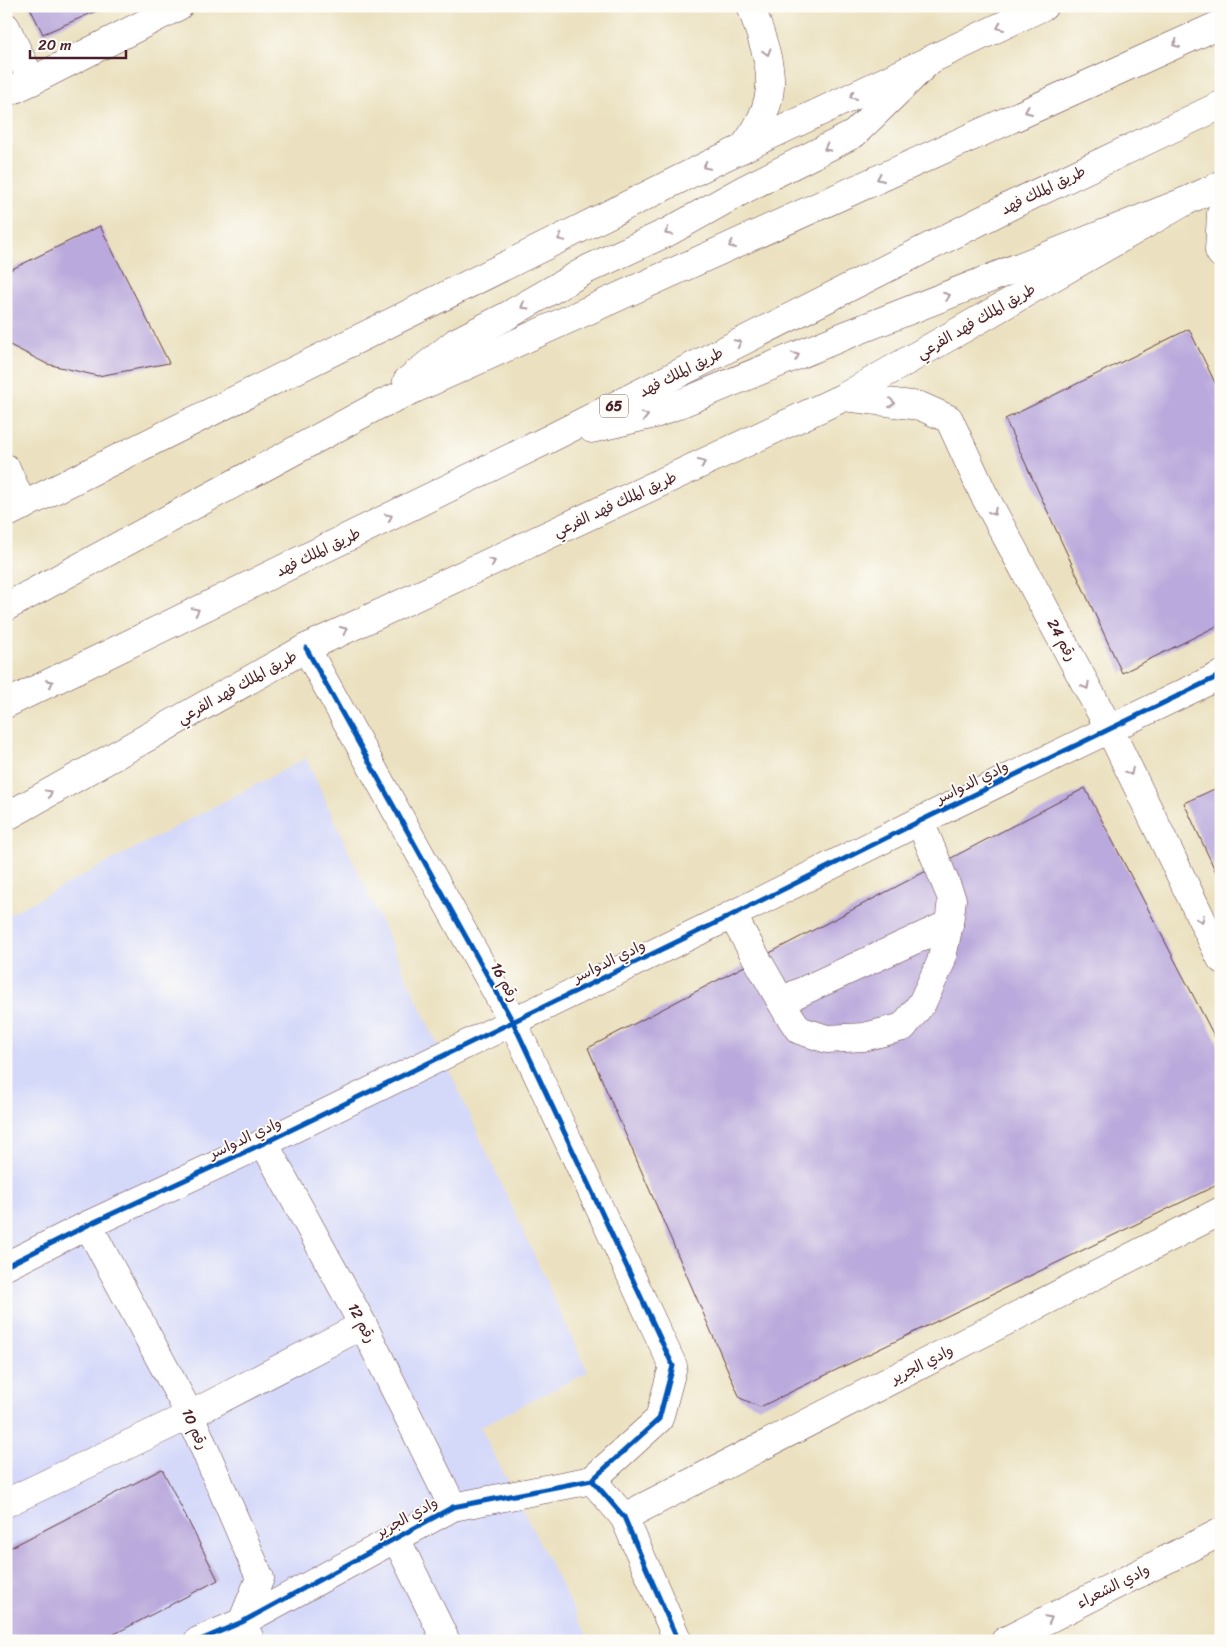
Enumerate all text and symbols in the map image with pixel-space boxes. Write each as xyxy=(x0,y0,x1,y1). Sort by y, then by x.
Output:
one-way arrow xyxy=(996,21,1005,31)
scale bar xyxy=(30,28,126,60)
text: 20 m xyxy=(38,32,72,58)
one-way arrow xyxy=(1172,38,1181,49)
one-way arrow xyxy=(761,48,771,56)
one-way arrow xyxy=(849,90,858,101)
one-way arrow xyxy=(1024,105,1033,116)
one-way arrow xyxy=(823,141,832,152)
street label: طريق الملك فهد xyxy=(996,158,1090,222)
one-way arrow xyxy=(703,160,712,170)
one-way arrow xyxy=(876,172,885,183)
one-way arrow xyxy=(664,226,673,236)
one-way arrow xyxy=(557,232,566,242)
one-way arrow xyxy=(728,239,737,250)
street label: طريق الملك فهد الفرعي xyxy=(911,276,1041,366)
one-way arrow xyxy=(942,291,951,302)
one-way arrow xyxy=(520,300,529,310)
one-way arrow xyxy=(733,339,742,349)
street label: طريق الملك فهد xyxy=(634,340,728,404)
one-way arrow xyxy=(791,351,800,362)
road number: 65 xyxy=(600,394,628,418)
one-way arrow xyxy=(889,397,897,408)
one-way arrow xyxy=(641,411,650,422)
one-way arrow xyxy=(697,459,706,470)
street label: طريق الملك فهد الفرعي xyxy=(549,464,681,544)
one-way arrow xyxy=(987,506,997,515)
one-way arrow xyxy=(384,513,393,523)
street label: طريق الملك فهد xyxy=(271,520,365,584)
one-way arrow xyxy=(487,557,496,568)
one-way arrow xyxy=(191,607,200,617)
street label: رقم 24 xyxy=(1040,614,1084,666)
one-way arrow xyxy=(339,626,348,636)
street label: طريق الملك فهد الفرعي xyxy=(172,643,302,731)
one-way arrow xyxy=(45,678,54,689)
one-way arrow xyxy=(1080,680,1090,689)
street label: وادي الدواسر xyxy=(929,753,1013,812)
one-way arrow xyxy=(1124,767,1135,776)
one-way arrow xyxy=(43,789,52,799)
one-way arrow xyxy=(1195,913,1205,922)
street label: وادي الدواسر xyxy=(566,932,650,991)
street label: رقم 16 xyxy=(483,957,527,1007)
street label: وادي الدواسر xyxy=(202,1110,286,1167)
street label: رقم 12 xyxy=(341,1298,383,1348)
street label: وادي الجرير xyxy=(884,1337,958,1392)
street label: رقم 10 xyxy=(174,1404,216,1454)
street label: وادي الجرير xyxy=(370,1489,443,1546)
street label: وادي الشعراء xyxy=(1072,1556,1154,1616)
one-way arrow xyxy=(1044,1615,1053,1625)

